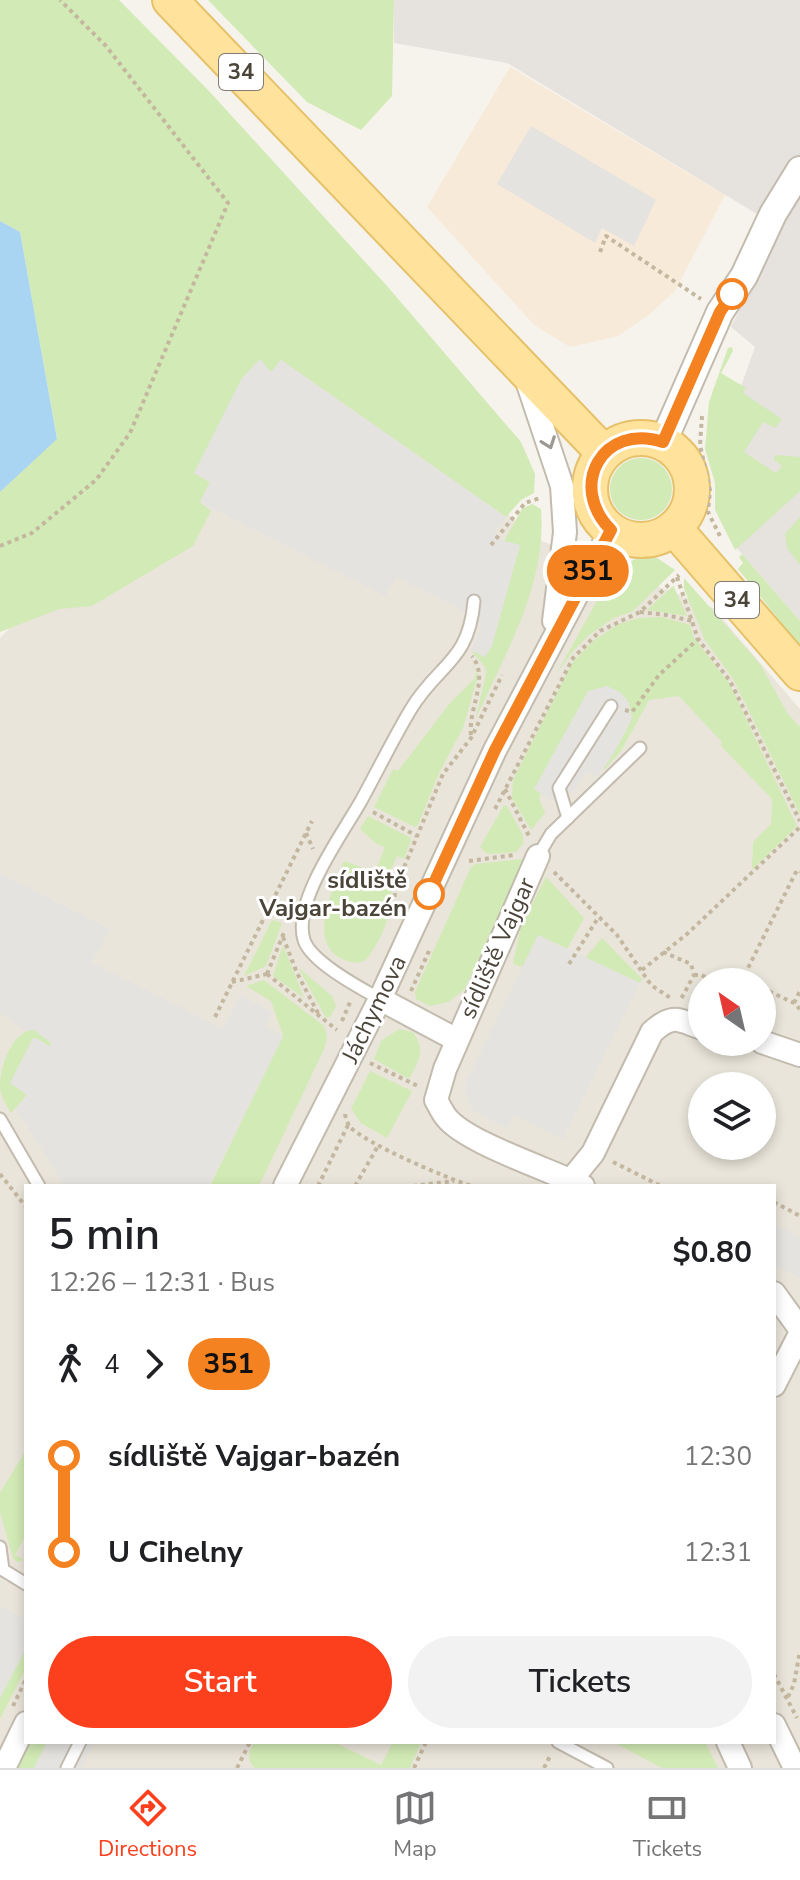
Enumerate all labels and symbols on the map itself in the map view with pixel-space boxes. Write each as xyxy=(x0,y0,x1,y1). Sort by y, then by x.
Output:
road number: 34 xyxy=(219,54,263,90)
unlabelled marker xyxy=(717,279,747,309)
one-way arrow xyxy=(540,435,556,449)
line badge: 351 xyxy=(542,545,634,597)
road number: 34 xyxy=(715,582,759,618)
place label: sídliště Vajgar-bazén xyxy=(258,864,407,924)
street label: sídliště Vajgar xyxy=(452,872,543,1024)
marker: sídliště Vajgar-bazén xyxy=(414,879,444,909)
street label: Jáchymova xyxy=(334,950,414,1069)
north arrow xyxy=(688,968,776,1056)

